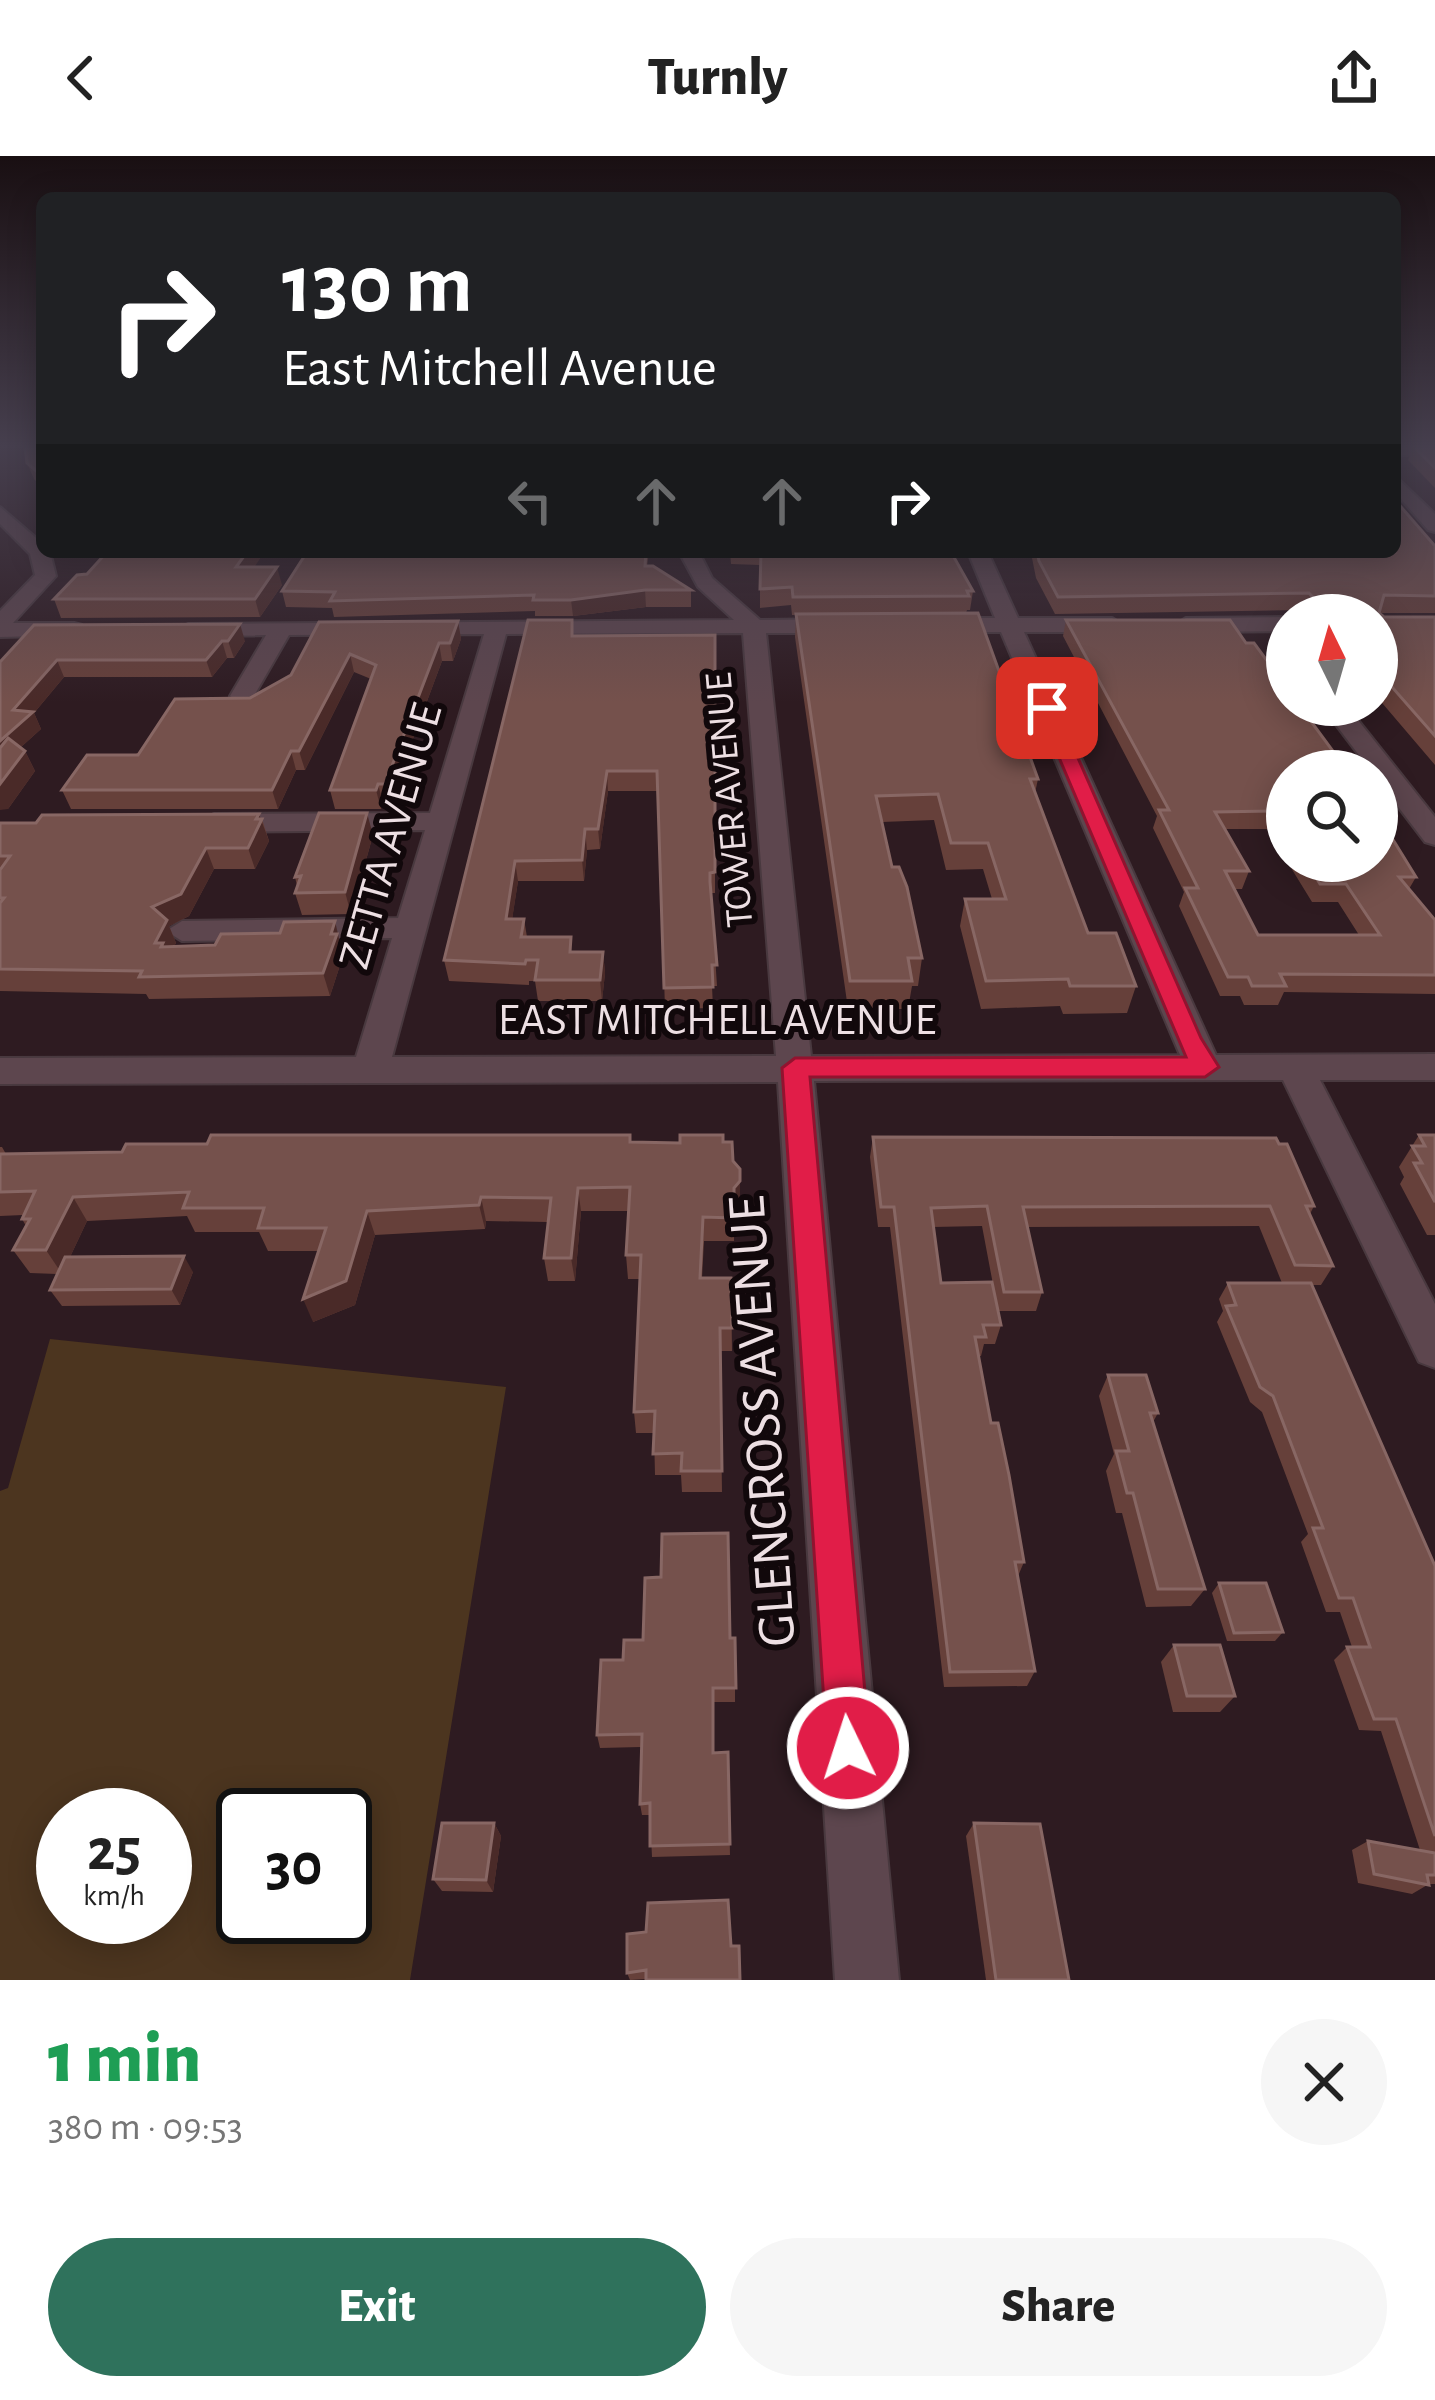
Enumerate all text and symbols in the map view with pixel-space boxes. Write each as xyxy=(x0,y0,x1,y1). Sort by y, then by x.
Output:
icon: back xyxy=(48,45,114,111)
icon: share xyxy=(1321,45,1387,111)
text: Turnly xyxy=(647,51,788,105)
icon: right xyxy=(84,240,240,396)
text: 130 m xyxy=(282,244,473,328)
text: East Mitchell Avenue xyxy=(282,342,717,396)
icon: left xyxy=(497,468,563,534)
icon: ahead xyxy=(623,468,689,534)
icon: ahead xyxy=(749,468,815,534)
icon: right xyxy=(875,468,941,534)
north arrow xyxy=(1266,594,1398,726)
map controls xyxy=(1266,594,1398,882)
pin xyxy=(996,657,1098,759)
street label: TOWER AVENUE xyxy=(699,671,761,929)
icon: arrive xyxy=(1014,675,1080,741)
street label: ZETTA AVENUE xyxy=(332,698,450,974)
button: search xyxy=(1266,750,1398,882)
street label: EAST MITCHELL AVENUE xyxy=(498,998,936,1043)
street label: GLENCROSS AVENUE xyxy=(720,1194,806,1648)
position arrow xyxy=(785,1685,911,1811)
speed limit sign: 30 xyxy=(216,1788,372,1944)
text: 25 xyxy=(87,1821,141,1881)
text: km/h xyxy=(83,1881,145,1911)
button: close xyxy=(1261,2019,1387,2145)
text: 1 min xyxy=(48,2023,201,2095)
text: 380 m · 09:53 xyxy=(48,2108,243,2147)
button: Exit xyxy=(48,2238,706,2376)
button: Share xyxy=(730,2238,1387,2376)

